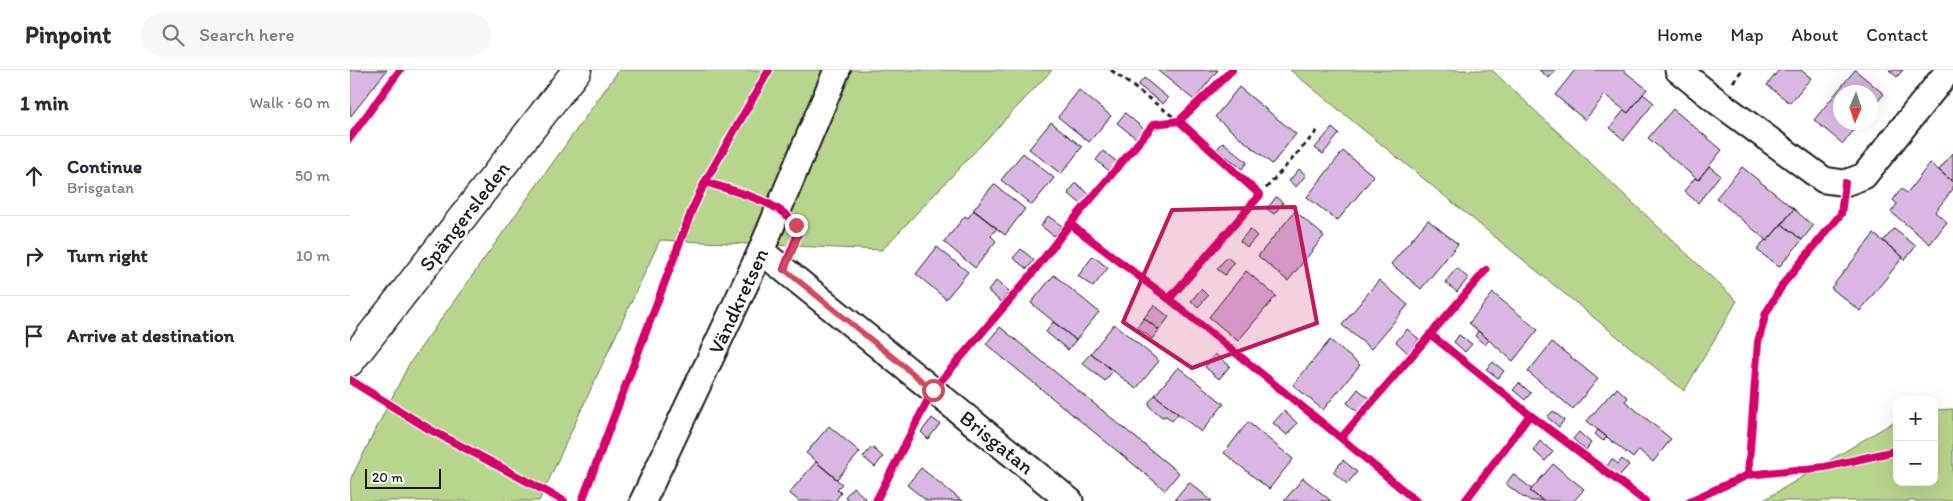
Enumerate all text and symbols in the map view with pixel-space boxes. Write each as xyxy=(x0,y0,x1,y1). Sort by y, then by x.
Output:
search box xyxy=(141,12,491,57)
text: Pinpoint xyxy=(25,20,111,49)
icon: search xyxy=(159,21,187,49)
text: Search here xyxy=(199,23,294,46)
text: Home xyxy=(1657,24,1703,46)
text: Map xyxy=(1731,24,1764,46)
text: About xyxy=(1792,24,1838,46)
text: Contact xyxy=(1866,24,1928,46)
north arrow xyxy=(1833,85,1878,130)
text: 1 min xyxy=(20,90,69,115)
text: Walk · 60 m xyxy=(249,93,330,112)
text: Continue xyxy=(67,155,142,178)
street label: Spängersleden xyxy=(413,156,515,276)
icon: ahead xyxy=(20,162,48,190)
text: 50 m xyxy=(295,166,330,185)
text: Brisgatan xyxy=(67,178,134,197)
route end xyxy=(785,214,808,237)
icon: right xyxy=(20,242,48,270)
text: Turn right xyxy=(67,244,148,267)
street label: Vändkretsen xyxy=(703,244,773,358)
text: 10 m xyxy=(296,246,330,265)
icon: arrive xyxy=(20,322,48,350)
text: Arrive at destination xyxy=(67,324,234,347)
route start xyxy=(922,379,945,402)
map controls xyxy=(1893,396,1938,486)
button: + xyxy=(1893,396,1938,441)
street label: Brisgatan xyxy=(955,405,1039,479)
button: − xyxy=(1893,441,1938,486)
scale bar xyxy=(365,466,441,489)
text: 20 m xyxy=(372,469,403,486)

